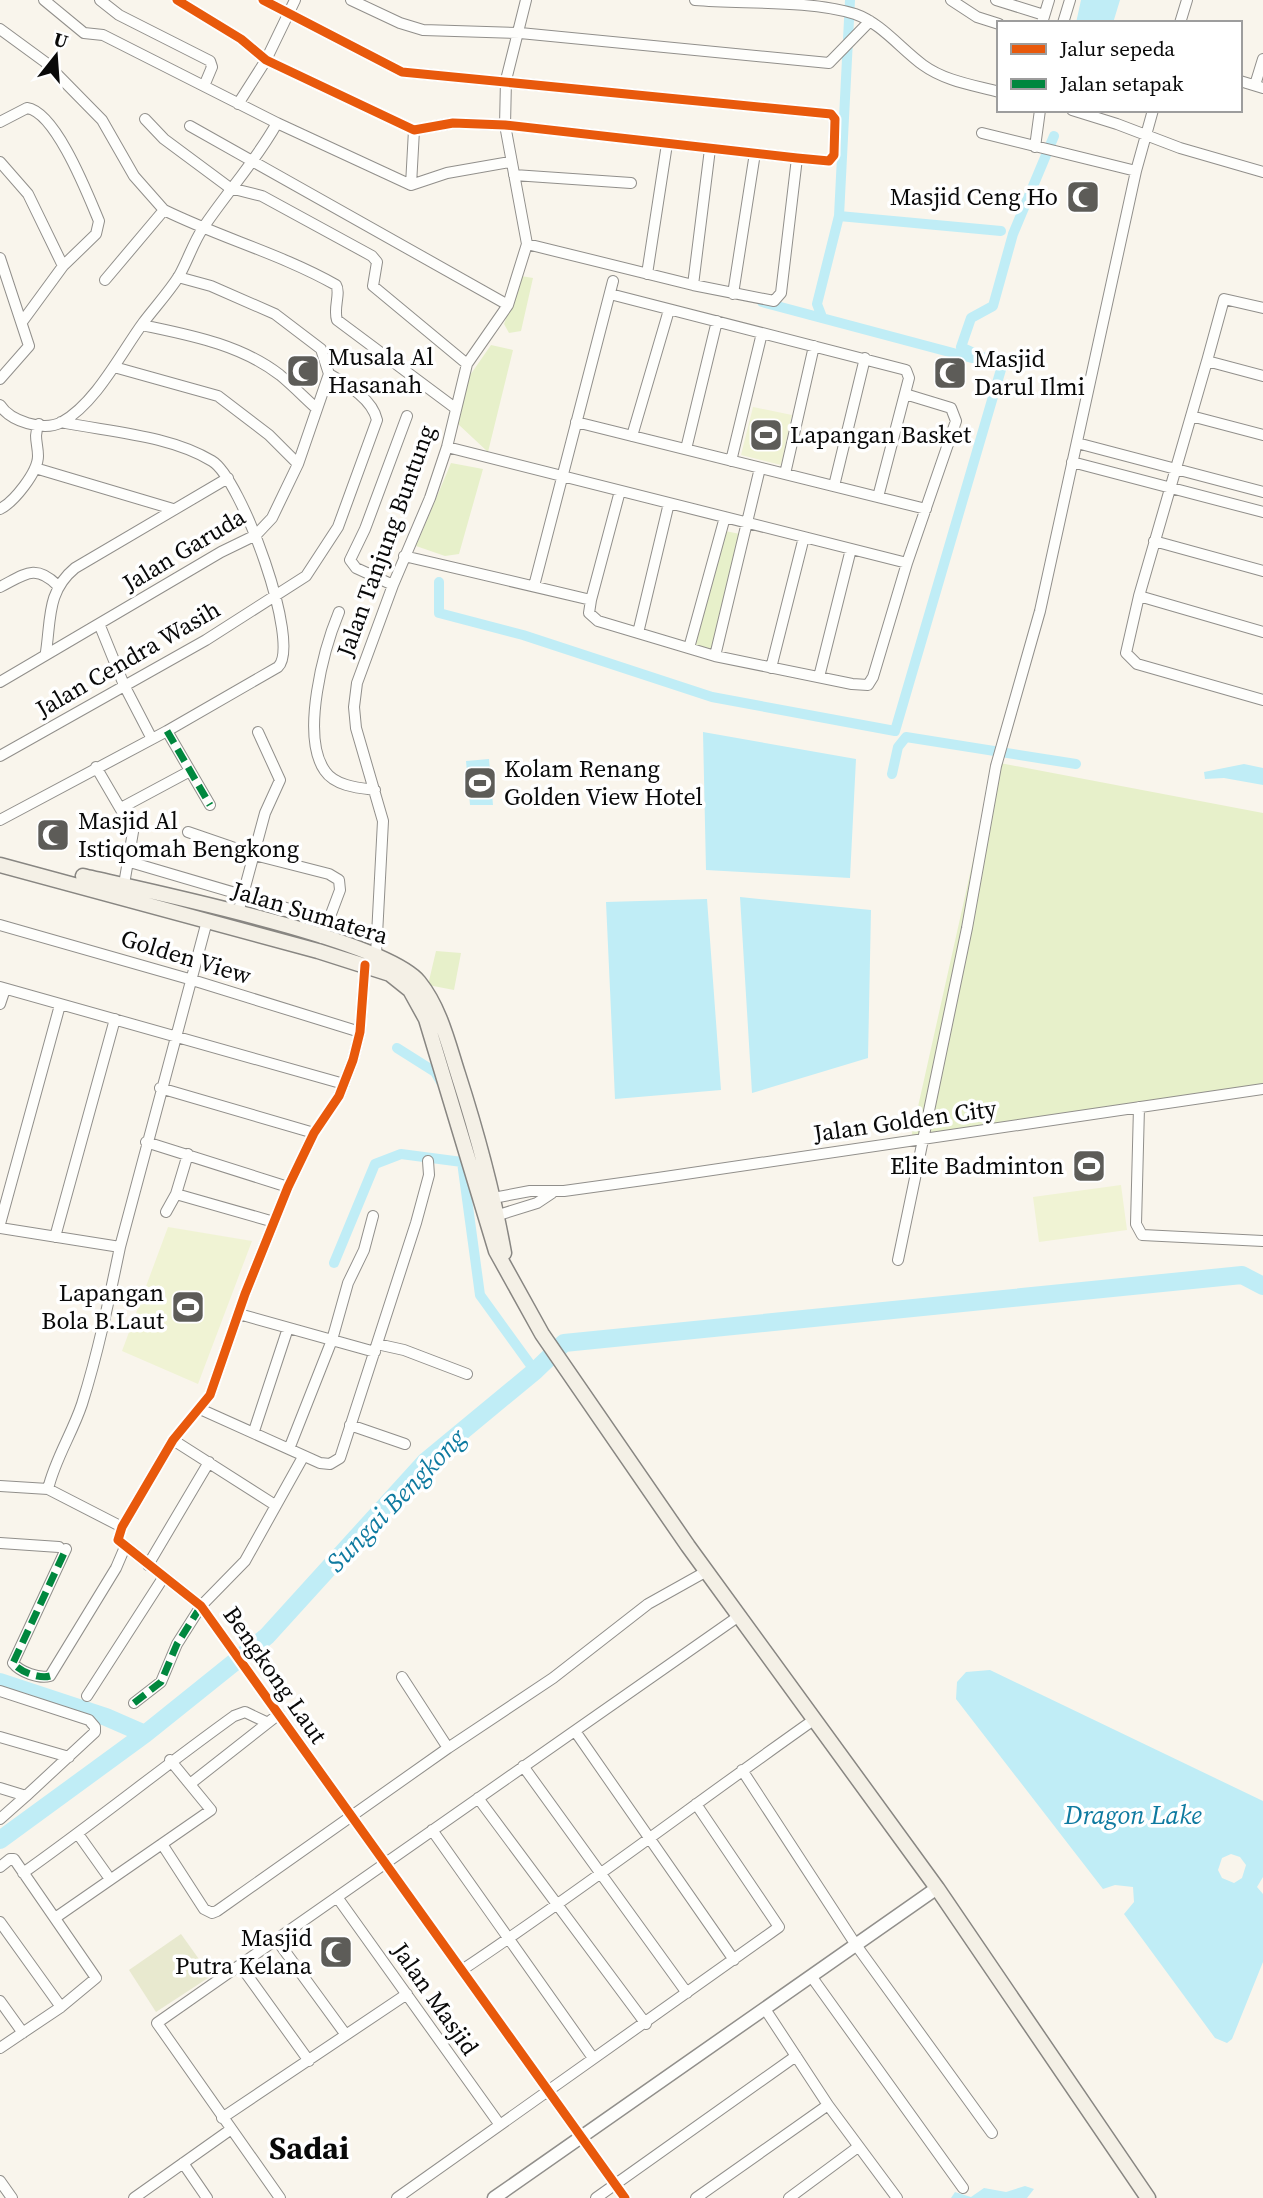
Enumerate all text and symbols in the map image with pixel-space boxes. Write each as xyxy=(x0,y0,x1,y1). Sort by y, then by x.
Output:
north arrow xyxy=(21,21,91,91)
legend xyxy=(997,21,1242,112)
text: U xyxy=(51,25,72,54)
text: Jalur sepeda xyxy=(1059,34,1175,63)
text: Jalan setapak xyxy=(1059,69,1184,98)
mosque icon: Masjid Ceng Ho xyxy=(1064,178,1102,216)
place label: Masjid Ceng Ho xyxy=(890,180,1058,213)
place label: Musala Al Hasanah xyxy=(328,340,434,401)
place label: Masjid Darul Ilmi xyxy=(974,342,1085,403)
mosque icon: Musala Al Hasanah xyxy=(284,352,322,390)
mosque icon: Masjid Darul Ilmi xyxy=(931,354,969,392)
sports icon: Lapangan Basket xyxy=(747,416,785,454)
place label: Lapangan Basket xyxy=(790,418,971,451)
street label: Jalan Tanjung Buntung xyxy=(328,420,443,662)
street label: Jalan Garuda xyxy=(115,500,252,600)
street label: Jalan Cendra Wasih xyxy=(29,592,226,725)
place label: Kolam Renang Golden View Hotel xyxy=(504,752,703,813)
sports icon: Kolam Renang Golden View Hotel xyxy=(461,764,499,802)
place label: Masjid Al Istiqomah Bengkong xyxy=(78,804,299,865)
mosque icon: Masjid Al Istiqomah Bengkong xyxy=(34,816,72,854)
street label: Jalan Sumatera xyxy=(227,873,393,952)
street label: Golden View xyxy=(117,921,256,992)
street label: Jalan Golden City xyxy=(810,1091,999,1150)
sports icon: Elite Badminton xyxy=(1070,1147,1108,1185)
place label: Elite Badminton xyxy=(890,1149,1064,1182)
place label: Lapangan Bola B.Laut xyxy=(41,1276,164,1337)
sports icon: Lapangan Bola B.Laut xyxy=(169,1288,207,1326)
water label: Sungai Bengkong xyxy=(318,1419,475,1580)
street label: Bengkong Laut xyxy=(216,1599,335,1750)
water label: Dragon Lake xyxy=(1063,1797,1202,1833)
place label: Masjid Putra Kelana xyxy=(175,1921,313,1982)
mosque icon: Masjid Putra Kelana xyxy=(317,1933,355,1971)
street label: Jalan Masjid xyxy=(384,1935,487,2062)
district label: Sadai xyxy=(269,2126,349,2170)

